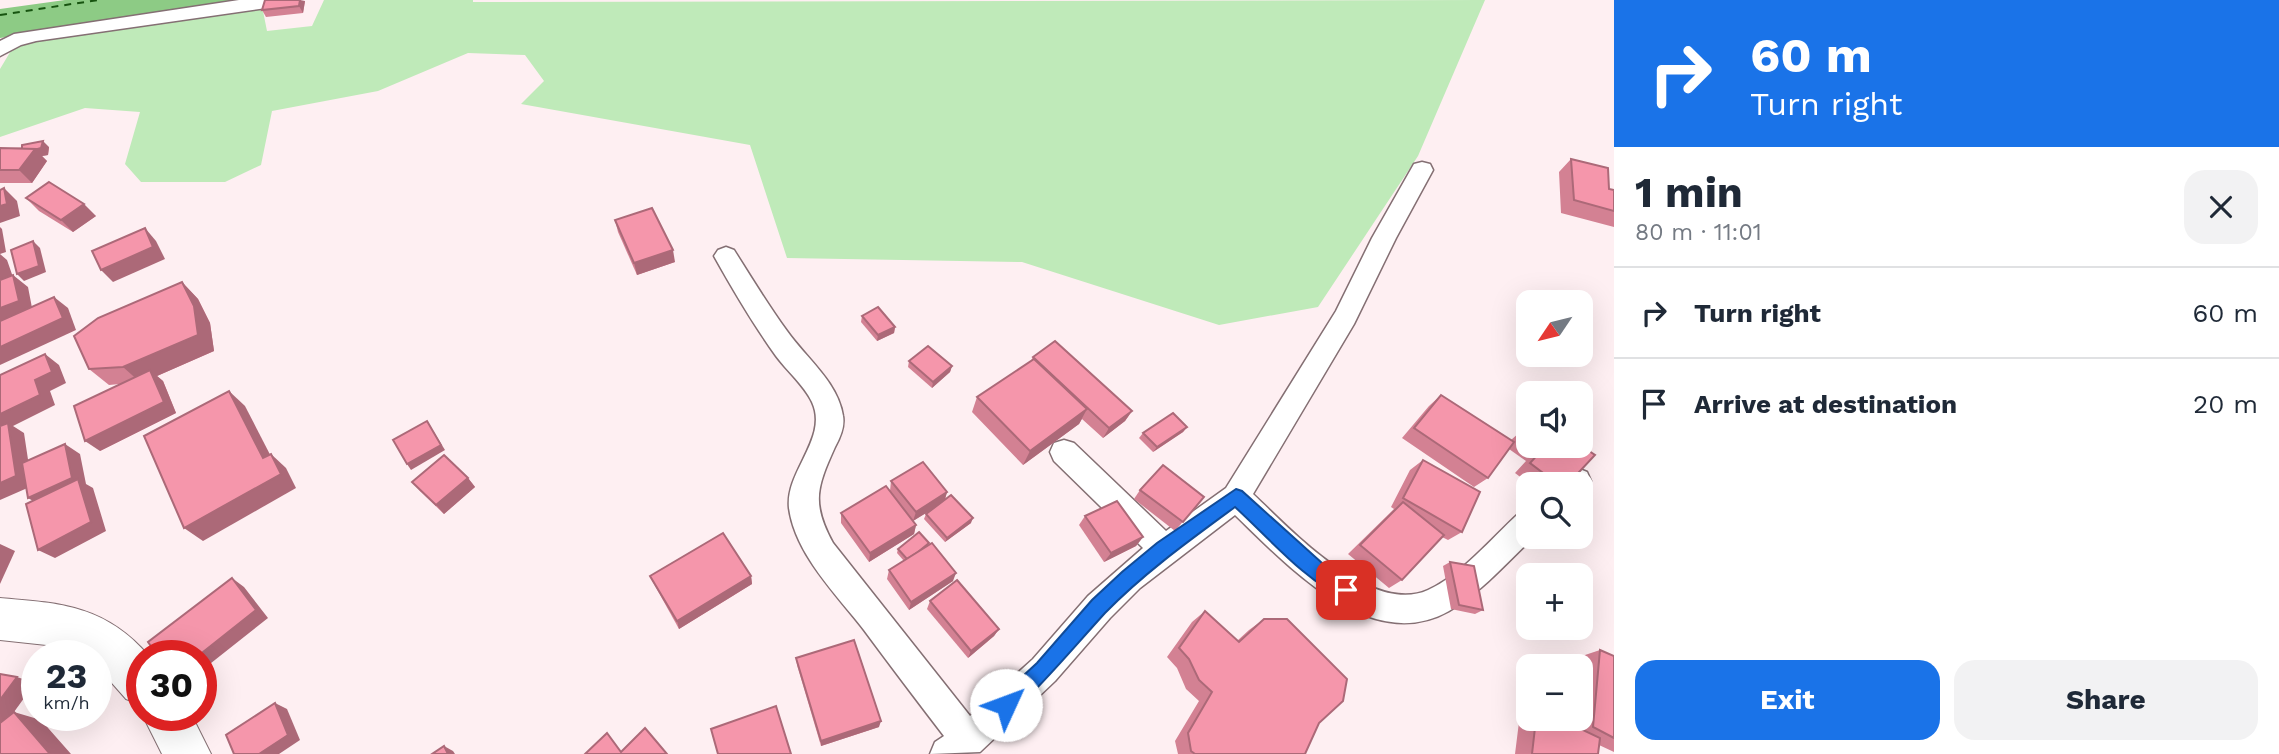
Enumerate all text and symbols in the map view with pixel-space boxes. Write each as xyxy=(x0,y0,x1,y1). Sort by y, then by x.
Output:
text: 60 m xyxy=(1750,26,1872,84)
icon: right xyxy=(1635,28,1726,119)
text: Turn right xyxy=(1750,85,1902,123)
text: 1 min xyxy=(1635,168,1743,217)
button: close xyxy=(2184,170,2258,244)
text: 80 m · 11:01 xyxy=(1635,219,1762,246)
north arrow xyxy=(1516,290,1592,368)
map controls xyxy=(1516,290,1593,731)
icon: right xyxy=(1635,294,1673,332)
text: Turn right xyxy=(1694,298,1821,328)
text: 60 m xyxy=(2192,298,2258,328)
button: sound xyxy=(1516,381,1593,458)
icon: arrive xyxy=(1635,385,1673,423)
text: Arrive at destination xyxy=(1694,389,1957,419)
text: 20 m xyxy=(2193,389,2258,419)
button: search xyxy=(1516,472,1593,549)
pin xyxy=(1316,560,1376,620)
button: + xyxy=(1516,563,1593,640)
icon: arrive xyxy=(1327,571,1365,609)
speed limit sign: 30 xyxy=(126,640,217,731)
button: − xyxy=(1516,654,1593,731)
text: 23 xyxy=(46,655,87,697)
button: Exit xyxy=(1635,660,1940,740)
button: Share xyxy=(1954,660,2258,740)
position arrow xyxy=(969,668,1043,742)
text: km/h xyxy=(43,692,90,713)

